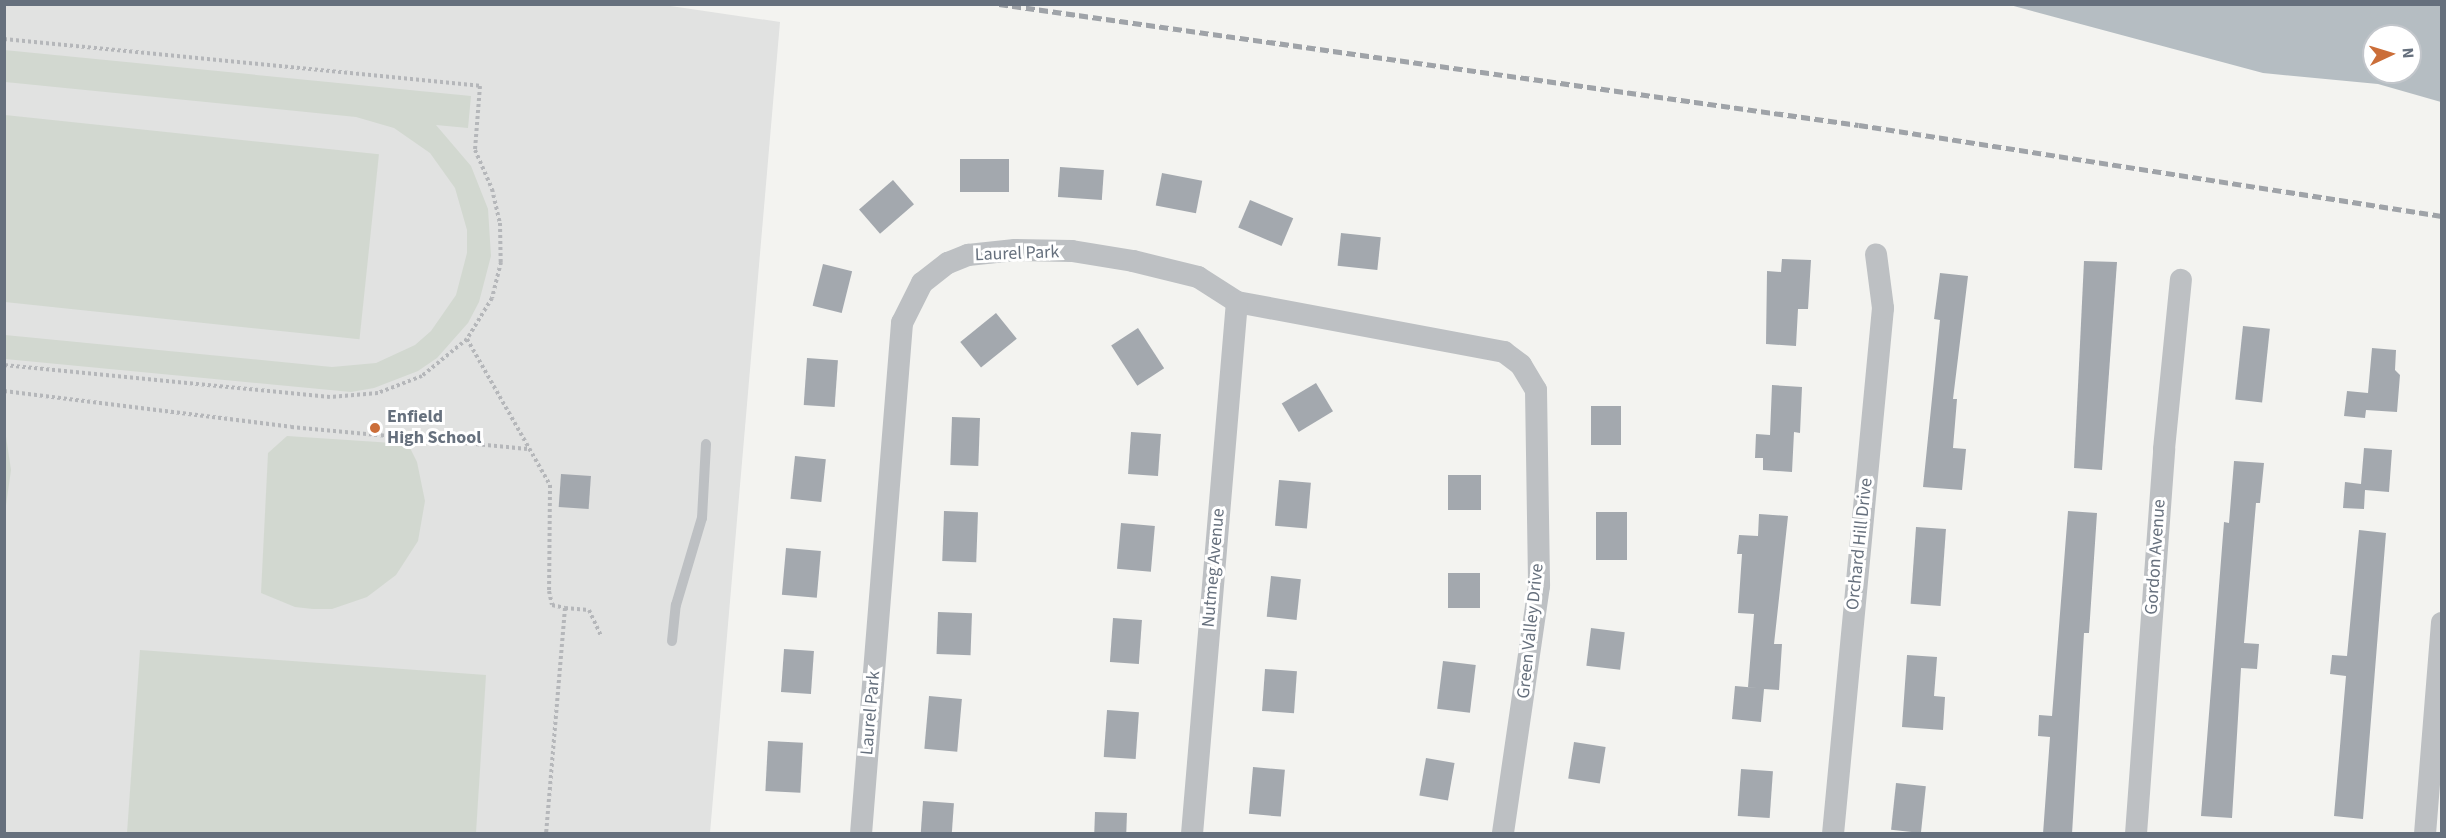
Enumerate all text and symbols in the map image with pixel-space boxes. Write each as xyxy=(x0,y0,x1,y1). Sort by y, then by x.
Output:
north arrow xyxy=(2362,24,2422,84)
text: N xyxy=(2397,47,2419,59)
street label: Laurel Park xyxy=(974,242,1060,266)
place label: Enfield High School xyxy=(387,407,481,450)
marker: Enfield High School xyxy=(368,421,382,435)
street label: Orchard Hill Drive xyxy=(1842,477,1878,611)
street label: Gordon Avenue xyxy=(2141,499,2171,615)
street label: Nutmeg Avenue xyxy=(1198,508,1230,628)
street label: Green Valley Drive xyxy=(1513,562,1549,700)
street label: Laurel Park xyxy=(857,670,885,756)

